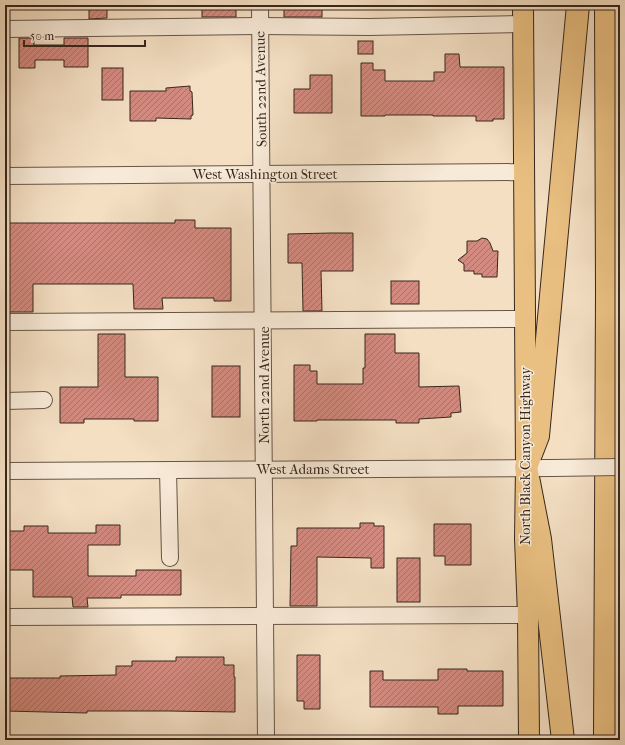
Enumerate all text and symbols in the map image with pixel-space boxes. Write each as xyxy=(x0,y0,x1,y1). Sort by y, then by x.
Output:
scale bar xyxy=(24,22,145,48)
text: 50 m xyxy=(30,29,54,43)
street label: South 22nd Avenue xyxy=(251,31,271,147)
street label: West Washington Street xyxy=(191,166,338,183)
street label: North 22nd Avenue xyxy=(256,326,273,444)
street label: North Black Canyon Highway xyxy=(517,366,534,545)
street label: West Adams Street xyxy=(256,461,369,478)

